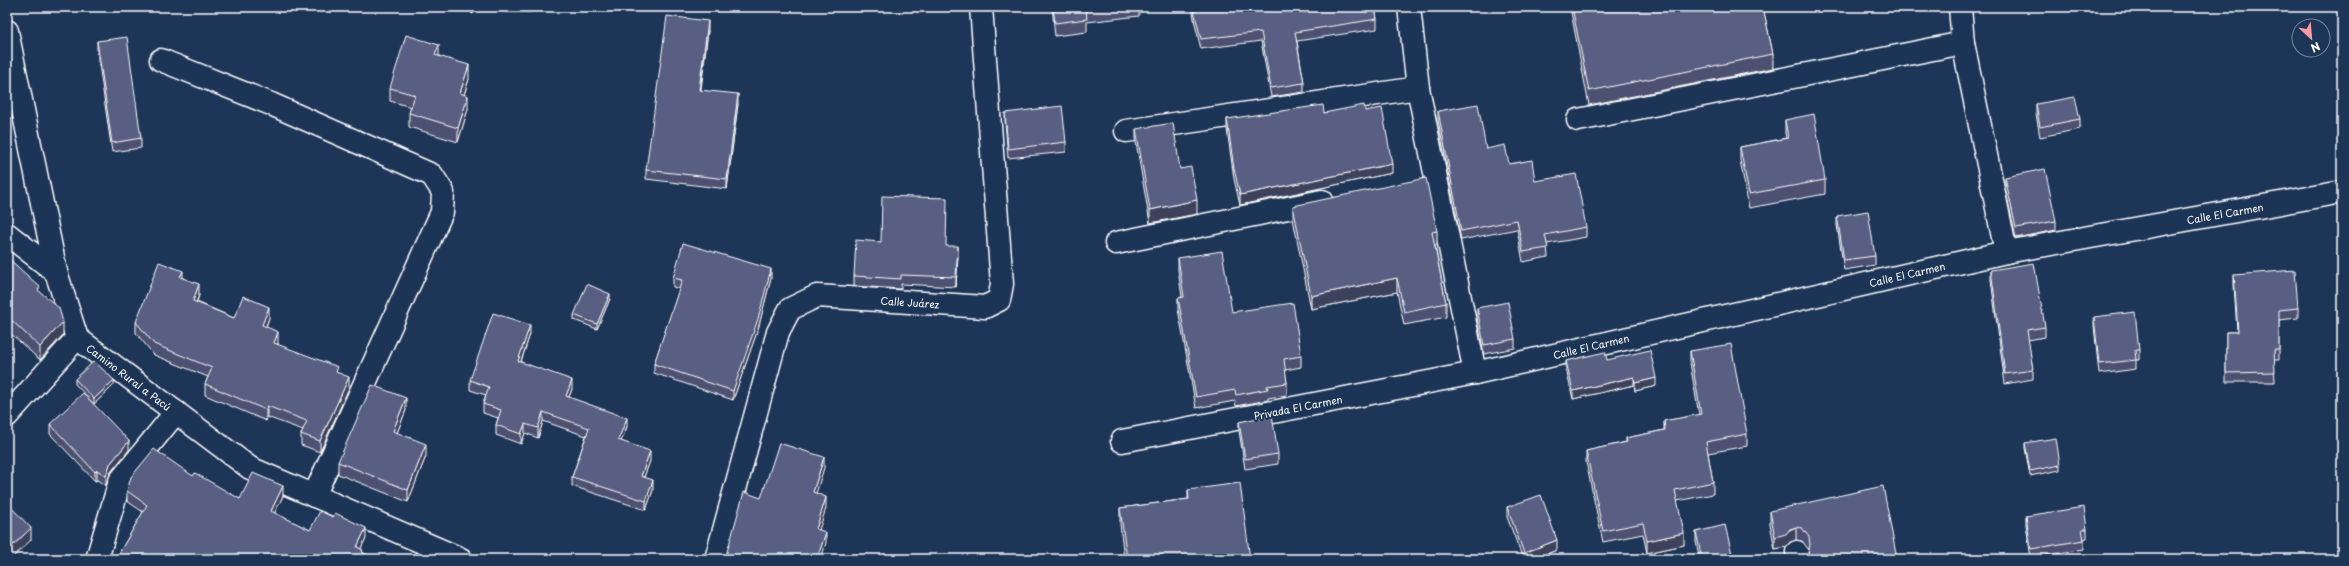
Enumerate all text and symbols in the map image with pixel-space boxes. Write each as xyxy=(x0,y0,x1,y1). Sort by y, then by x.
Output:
north arrow xyxy=(2291,18,2331,58)
text: N xyxy=(2308,38,2323,57)
street label: Calle El Carmen xyxy=(2185,199,2265,227)
street label: Calle El Carmen xyxy=(1867,258,1947,290)
street label: Calle Juárez xyxy=(880,292,940,312)
street label: Calle El Carmen xyxy=(1551,330,1631,362)
street label: Camino Rural a Pacú xyxy=(84,340,175,414)
street label: Privada El Carmen xyxy=(1252,391,1344,423)

